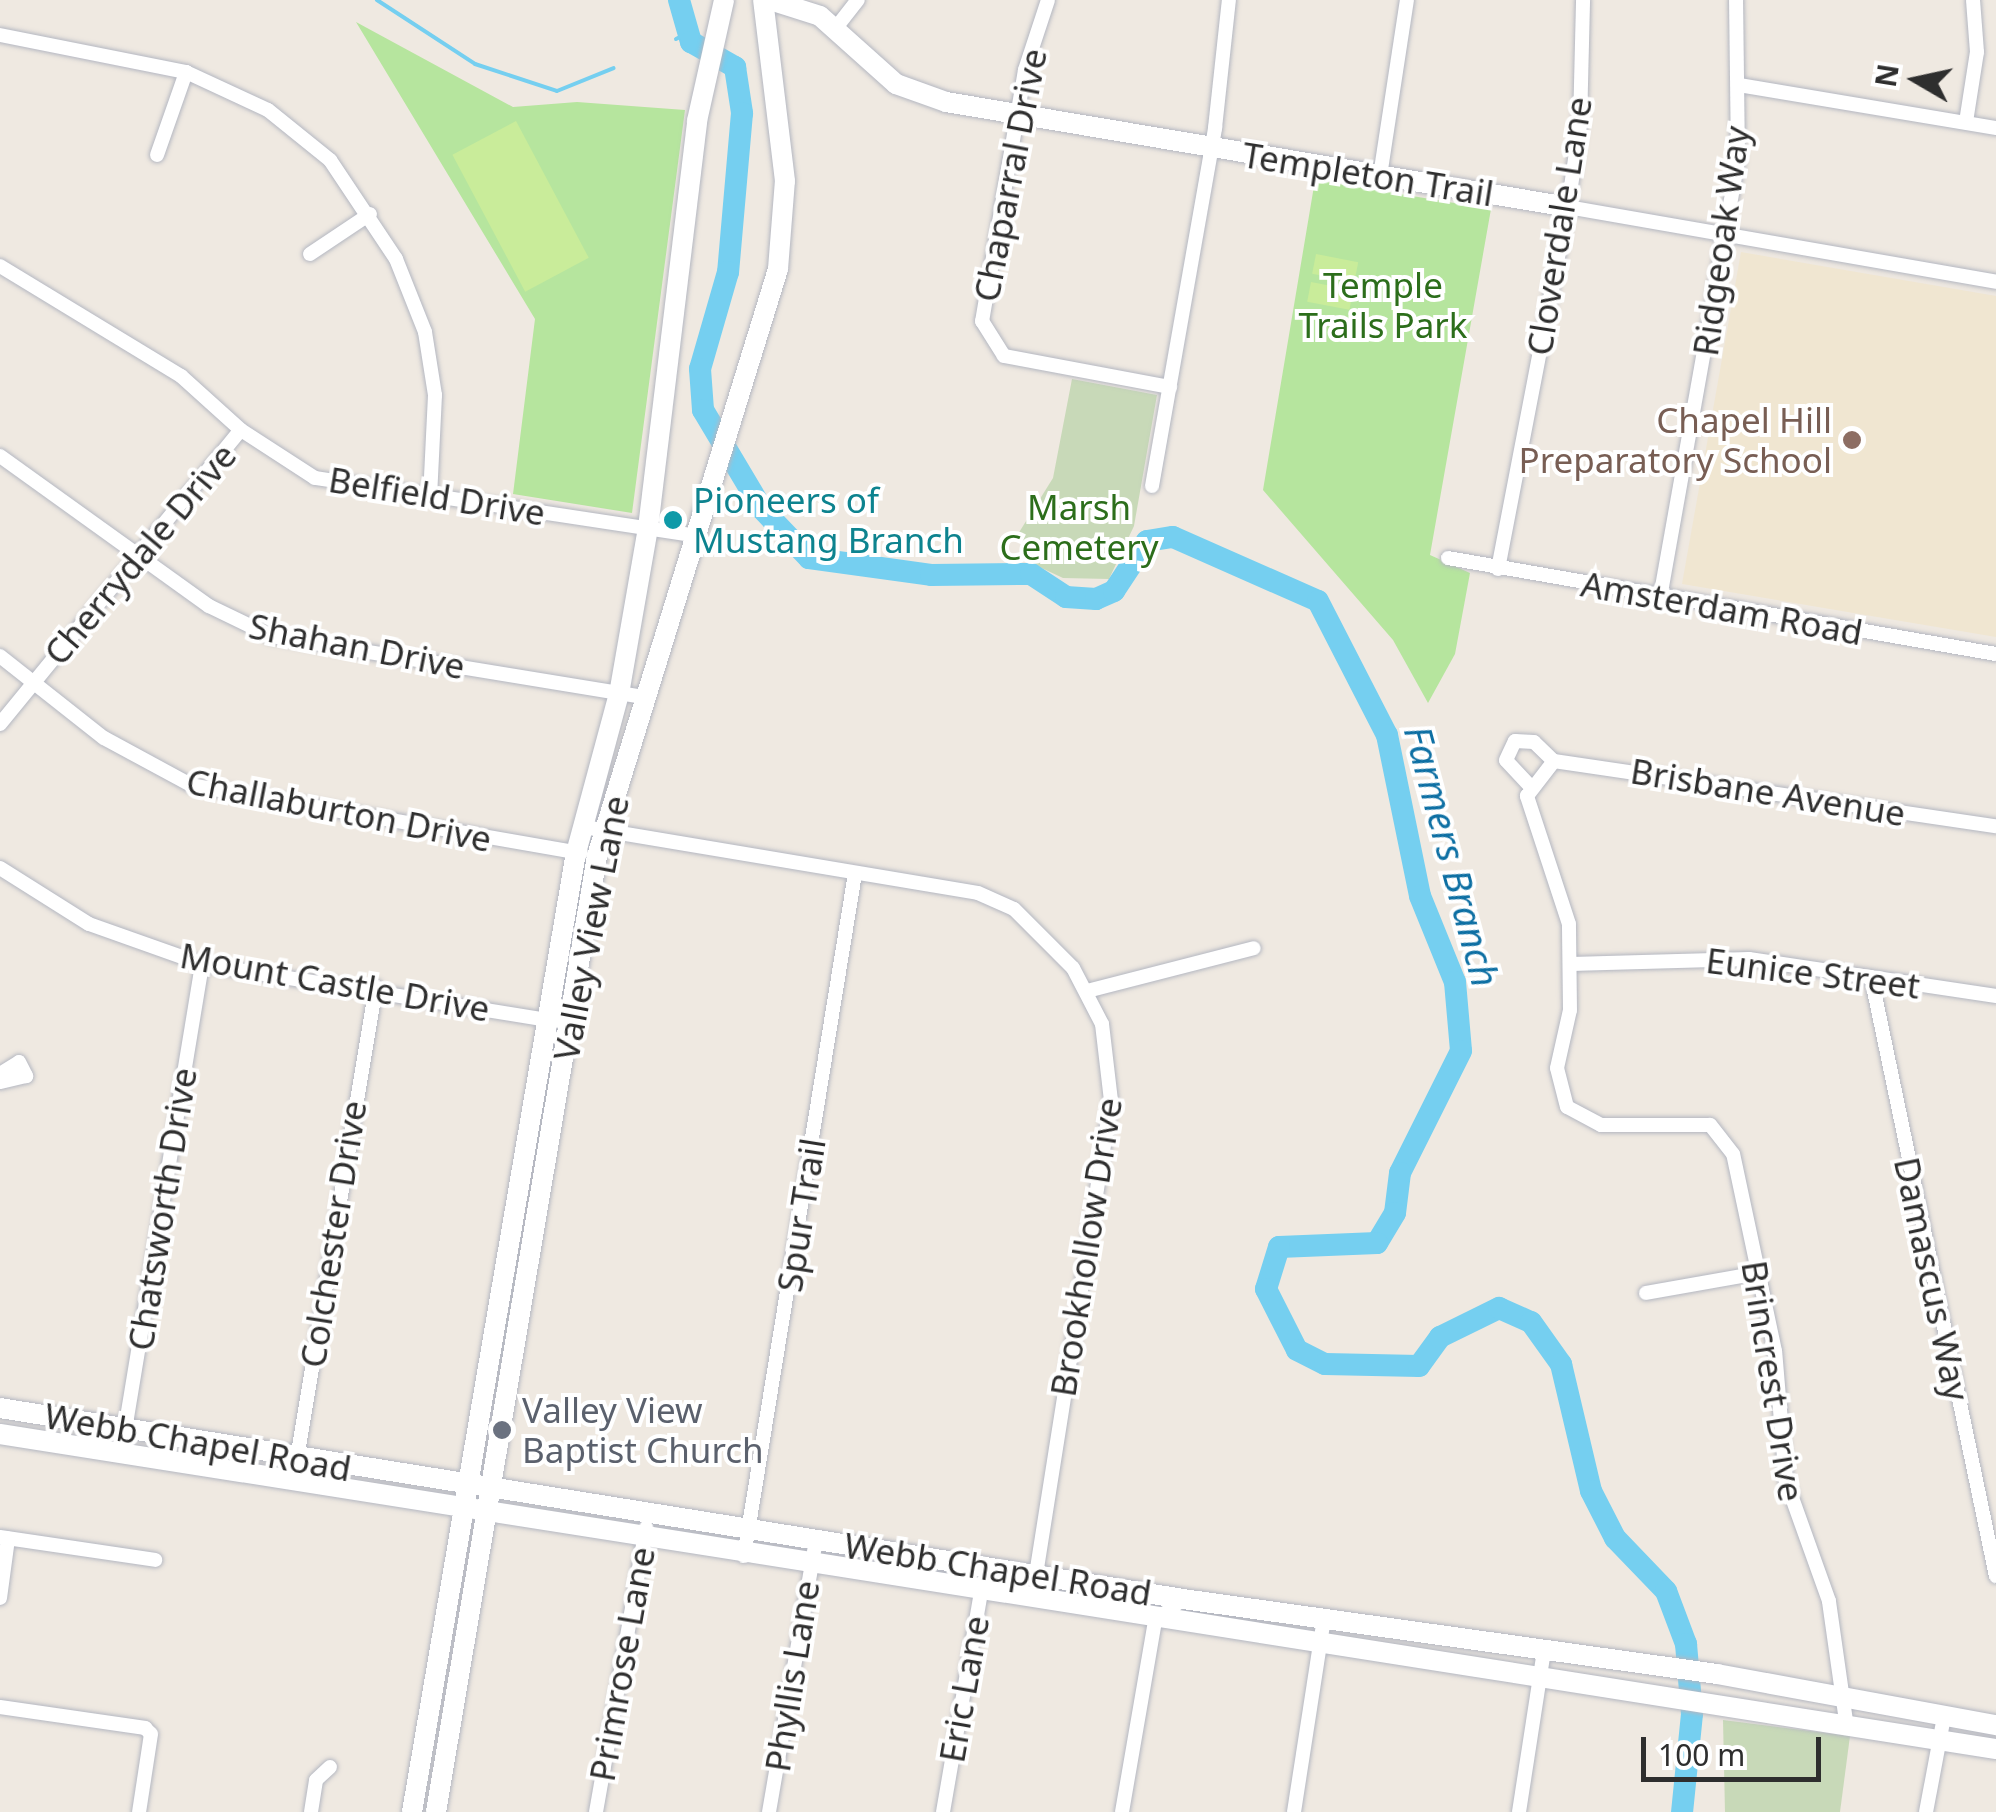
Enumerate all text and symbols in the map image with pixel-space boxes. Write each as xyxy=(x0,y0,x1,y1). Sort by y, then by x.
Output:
north arrow xyxy=(1866,30,1966,130)
street label: Chaparral Drive xyxy=(965,45,1055,305)
text: N xyxy=(1866,61,1907,90)
street label: Cloverdale Lane xyxy=(1518,94,1600,358)
street label: Ridgeoak Way xyxy=(1684,123,1758,359)
street label: Templeton Trail xyxy=(1240,133,1496,215)
park label: Temple Trails Park xyxy=(1299,264,1467,346)
place label: Chapel Hill Preparatory School xyxy=(1519,399,1832,481)
marker: Chapel Hill Preparatory School xyxy=(1841,429,1863,451)
street label: Cherrydale Drive xyxy=(35,435,245,673)
street label: Belfield Drive xyxy=(326,458,548,534)
place label: Pioneers of Mustang Branch xyxy=(693,479,964,561)
park label: Marsh Cemetery xyxy=(999,486,1159,568)
marker: Pioneers of Mustang Branch xyxy=(662,509,684,531)
street label: Amsterdam Road xyxy=(1578,563,1866,653)
street label: Shahan Drive xyxy=(245,604,469,688)
water label: Farmers Branch xyxy=(1395,720,1509,992)
street label: Brisbane Avenue xyxy=(1628,750,1908,834)
street label: Challaburton Drive xyxy=(183,760,495,860)
street label: Valley View Lane xyxy=(545,792,637,1064)
street label: Mount Castle Drive xyxy=(177,934,493,1030)
street label: Eunice Street xyxy=(1704,939,1922,1007)
street label: Chatsworth Drive xyxy=(119,1065,205,1353)
street label: Brookhollow Drive xyxy=(1042,1095,1130,1399)
street label: Colchester Drive xyxy=(291,1098,375,1370)
street label: Spur Trail xyxy=(768,1135,834,1295)
street label: Damascus Way xyxy=(1886,1153,1978,1405)
street label: Brincrest Drive xyxy=(1733,1258,1813,1504)
place label: Valley View Baptist Church xyxy=(522,1389,764,1471)
street label: Webb Chapel Road xyxy=(41,1394,355,1490)
marker: Valley View Baptist Church xyxy=(491,1419,513,1441)
street label: Webb Chapel Road xyxy=(841,1524,1155,1614)
street label: Primrose Lane xyxy=(581,1544,663,1784)
street label: Phyllis Lane xyxy=(756,1577,828,1775)
street label: Eric Lane xyxy=(930,1612,998,1766)
scale bar xyxy=(1646,1717,1826,1779)
text: 100 m xyxy=(1658,1734,1745,1775)

